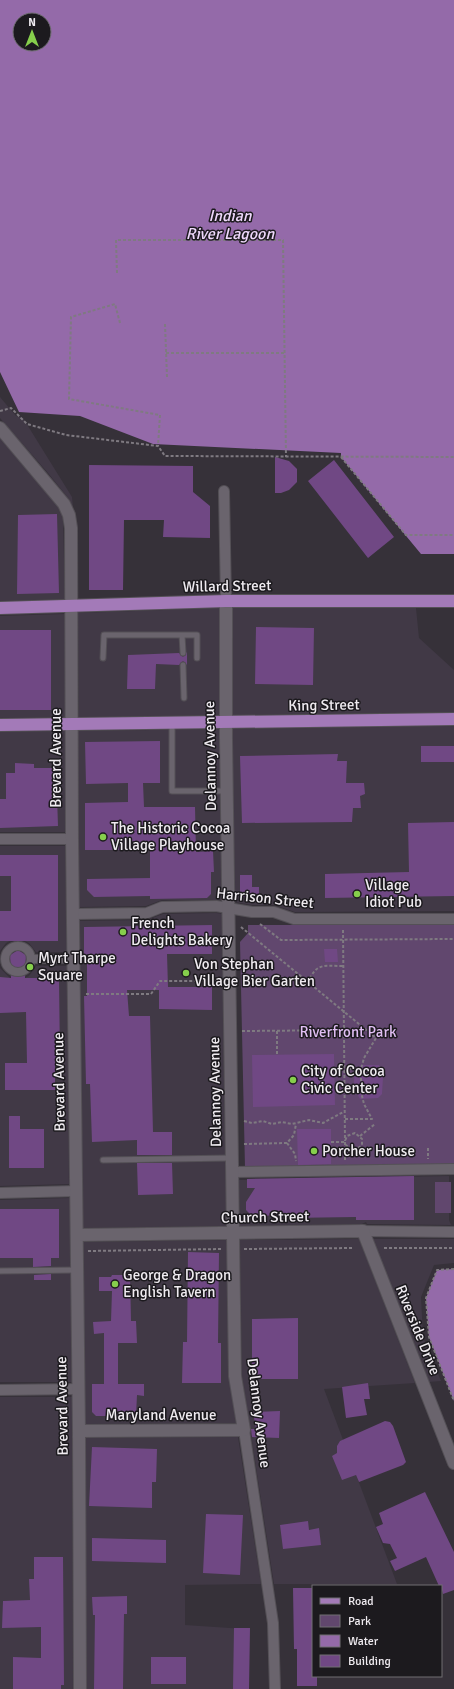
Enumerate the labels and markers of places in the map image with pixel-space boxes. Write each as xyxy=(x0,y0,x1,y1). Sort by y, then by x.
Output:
place label: The Historic Cocoa Village Playhouse xyxy=(111,819,230,854)
marker: The Historic Cocoa Village Playhouse xyxy=(98,832,108,842)
place label: Village Idiot Pub xyxy=(365,876,422,911)
marker: Village Idiot Pub xyxy=(352,889,362,899)
place label: French Delights Bakery xyxy=(131,914,232,949)
marker: French Delights Bakery xyxy=(118,927,128,937)
place label: Myrt Tharpe Square xyxy=(38,949,116,984)
place label: Von Stephan Village Bier Garten xyxy=(194,955,315,990)
marker: Myrt Tharpe Square xyxy=(25,962,35,972)
marker: Von Stephan Village Bier Garten xyxy=(181,968,191,978)
place label: City of Cocoa Civic Center xyxy=(301,1062,385,1097)
marker: City of Cocoa Civic Center xyxy=(288,1075,298,1085)
place label: Porcher House xyxy=(322,1142,415,1160)
marker: Porcher House xyxy=(309,1146,319,1156)
place label: George & Dragon English Tavern xyxy=(123,1266,231,1301)
marker: George & Dragon English Tavern xyxy=(110,1279,120,1289)

